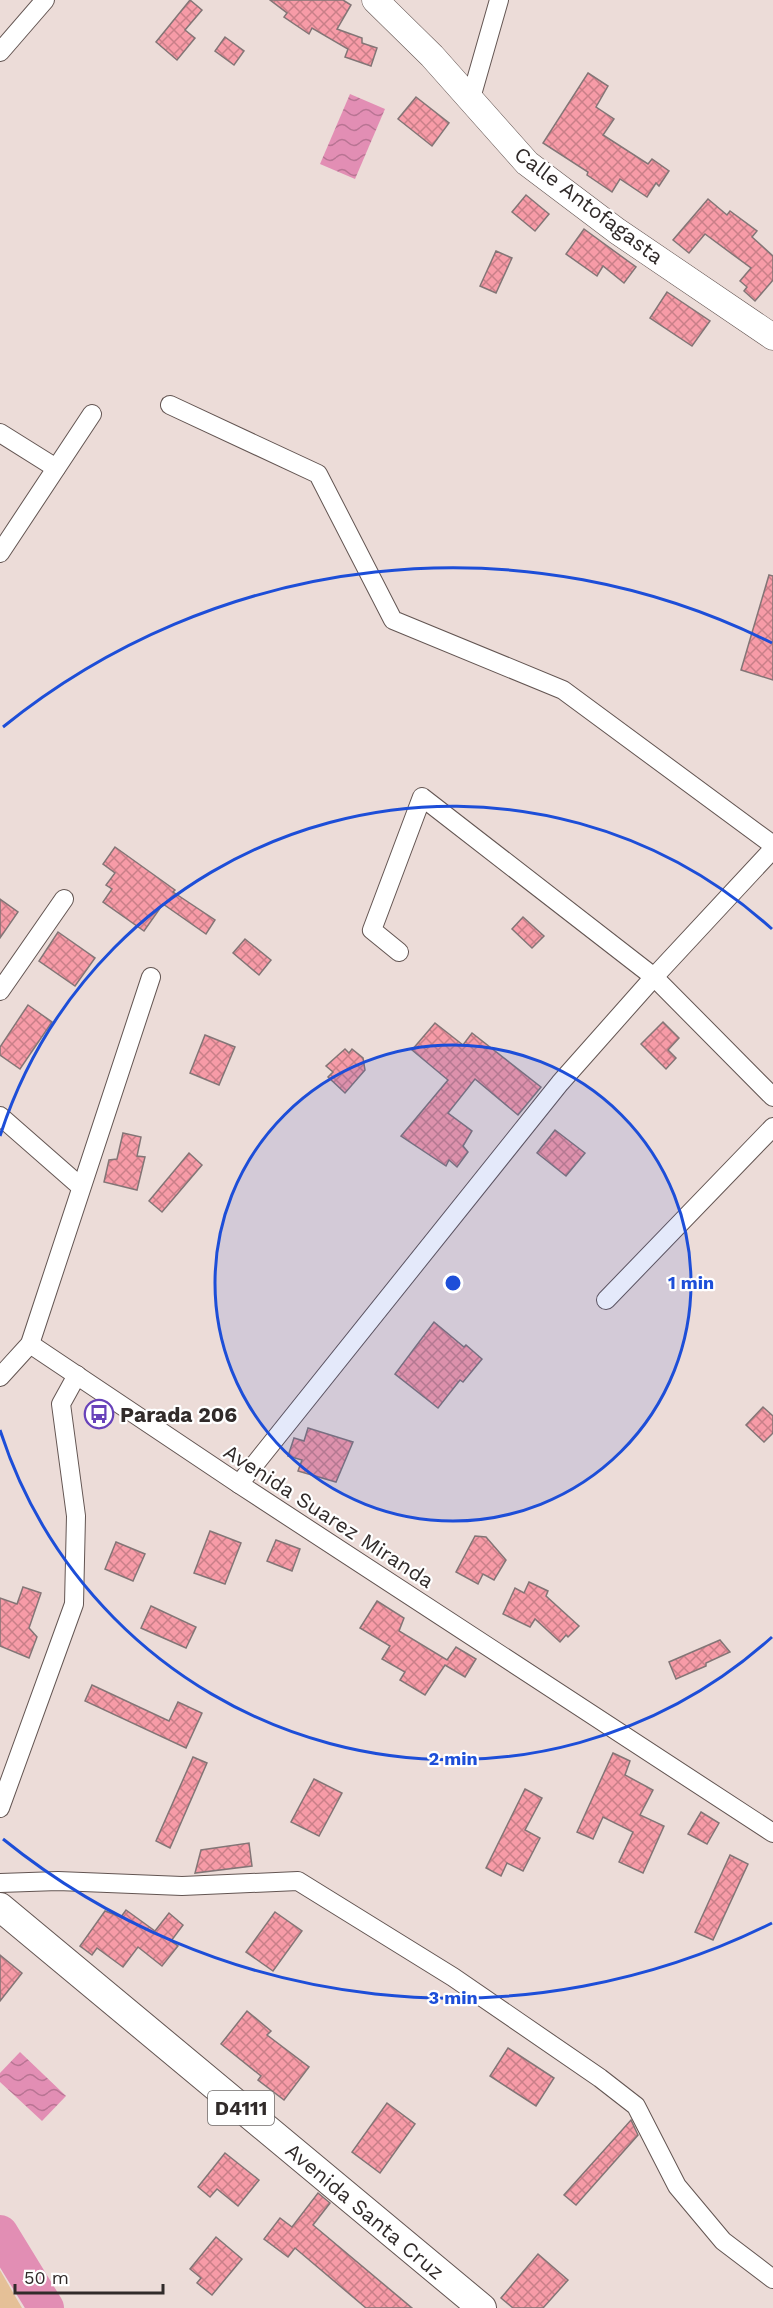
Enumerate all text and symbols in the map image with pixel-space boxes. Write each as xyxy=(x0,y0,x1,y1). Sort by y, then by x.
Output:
street label: Calle Antofagasta xyxy=(510,141,668,269)
text: 1 min xyxy=(668,1272,714,1293)
centre of rings xyxy=(443,1273,463,1293)
bus stop icon: Parada 206 xyxy=(83,1398,115,1430)
place label: Parada 206 xyxy=(120,1402,237,1427)
street label: Avenida Suarez Miranda xyxy=(219,1439,439,1593)
text: 2 min xyxy=(428,1748,478,1769)
text: 3 min xyxy=(428,1987,478,2008)
road number: D4111 xyxy=(208,2091,274,2125)
street label: Avenida Santa Cruz xyxy=(281,2137,449,2285)
scale bar xyxy=(15,2257,164,2295)
text: 50 m xyxy=(24,2267,69,2288)

